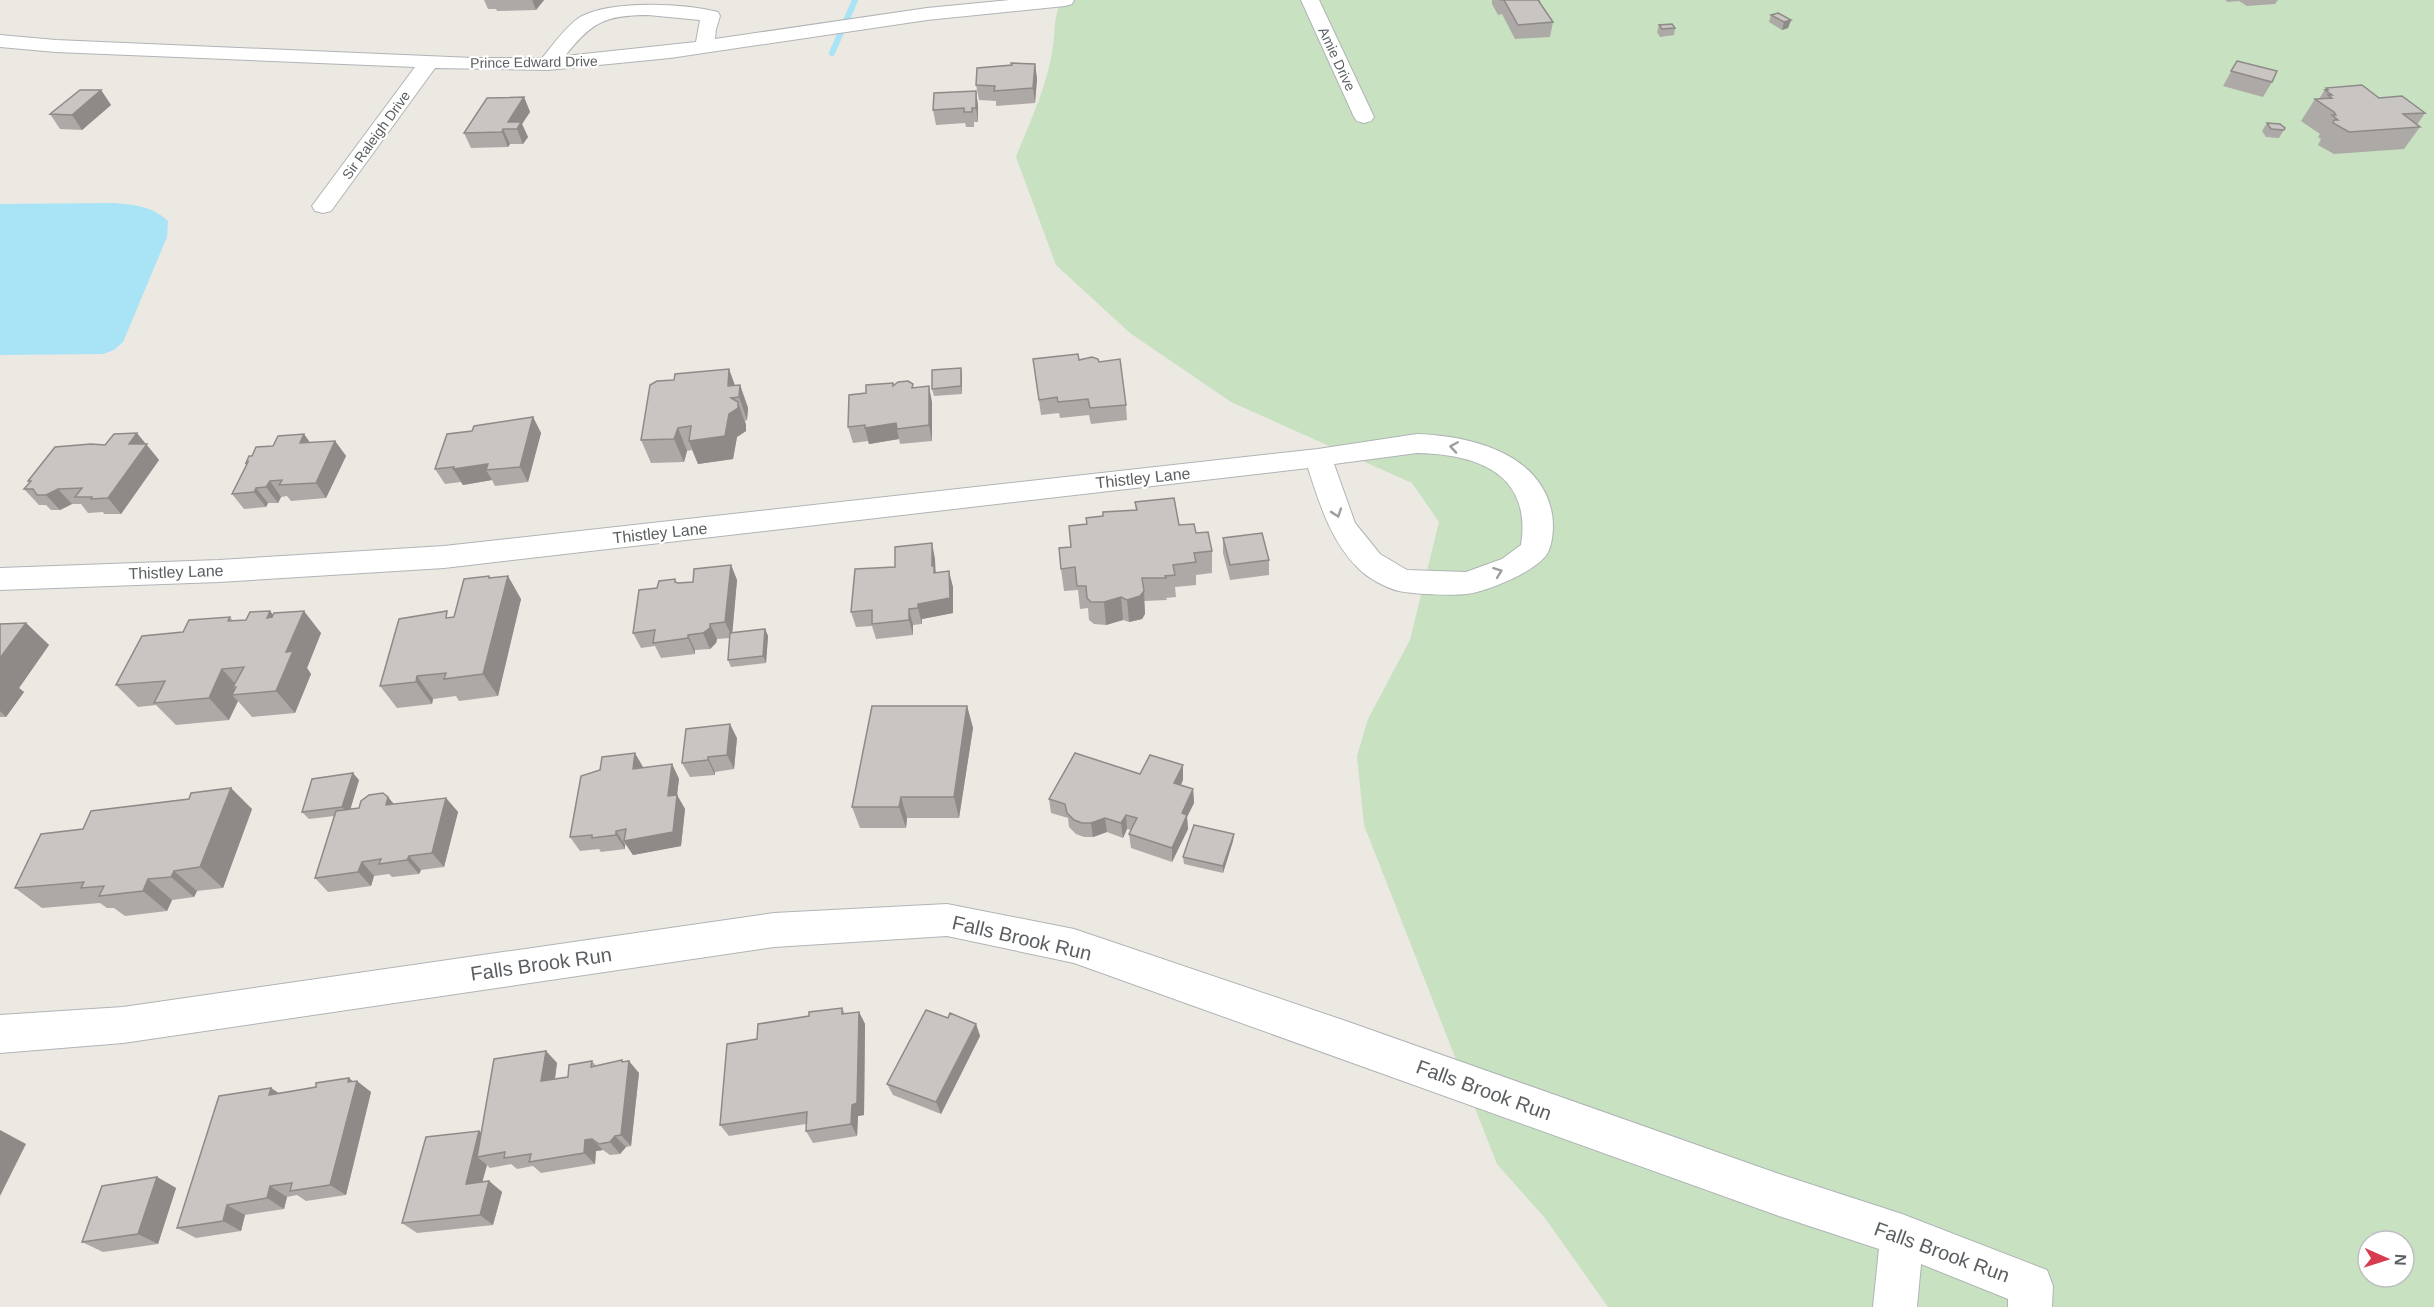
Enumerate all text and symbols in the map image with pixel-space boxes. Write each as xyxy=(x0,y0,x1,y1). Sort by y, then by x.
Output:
street label: Amie Drive xyxy=(1315,25,1359,94)
street label: Prince Edward Drive xyxy=(470,53,598,71)
street label: Sir Raleigh Drive xyxy=(339,88,413,182)
one-way arrow xyxy=(1449,441,1459,453)
street label: Thistley Lane xyxy=(1095,465,1191,491)
one-way arrow xyxy=(1330,507,1343,518)
street label: Thistley Lane xyxy=(612,520,708,546)
street label: Thistley Lane xyxy=(128,562,224,582)
one-way arrow xyxy=(1492,567,1503,579)
street label: Falls Brook Run xyxy=(950,911,1094,965)
street label: Falls Brook Run xyxy=(469,943,613,985)
street label: Falls Brook Run xyxy=(1413,1055,1555,1125)
street label: Falls Brook Run xyxy=(1871,1217,2013,1287)
north arrow xyxy=(2356,1229,2416,1289)
text: N xyxy=(2392,1254,2409,1266)

